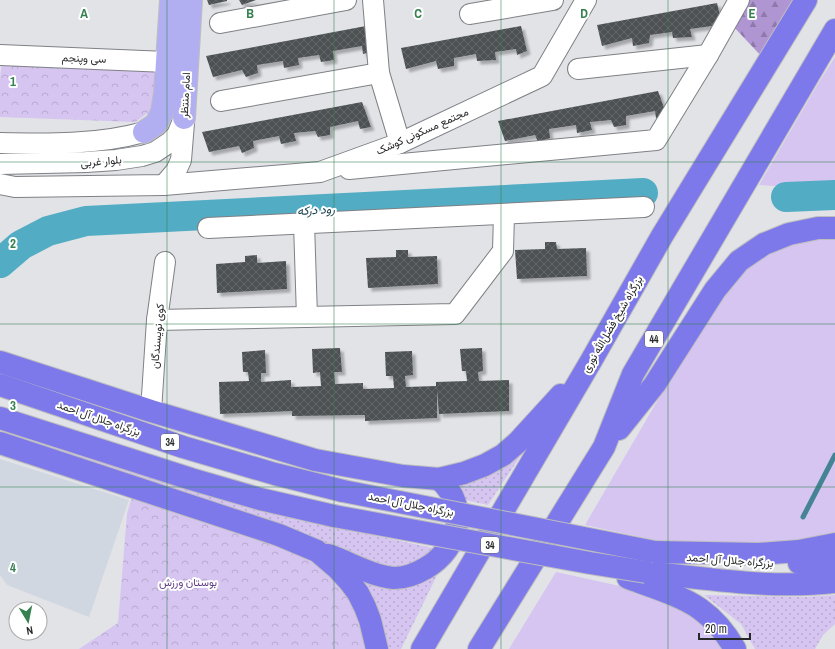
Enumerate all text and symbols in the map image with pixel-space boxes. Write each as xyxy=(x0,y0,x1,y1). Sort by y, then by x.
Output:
text: A xyxy=(80,5,88,22)
text: B xyxy=(246,5,254,22)
text: C xyxy=(414,5,422,22)
text: D xyxy=(580,5,588,22)
text: E xyxy=(748,5,756,22)
street label: سی وپنجم xyxy=(61,50,107,67)
street label: امام منتظر xyxy=(177,72,194,119)
text: 1 xyxy=(10,73,16,90)
street label: مجتمع مسکونی کوشک xyxy=(373,104,471,159)
street label: بلوار غربی xyxy=(80,152,122,170)
water label: رود درکه xyxy=(297,201,335,219)
text: 2 xyxy=(10,235,16,252)
street label: بزرگراه شیخ فضل‌الله نوری xyxy=(579,273,646,376)
street label: کوی نویسندگان xyxy=(147,303,167,369)
road number: 44 xyxy=(645,331,663,347)
text: 3 xyxy=(10,397,16,414)
street label: بزرگراه جلال آل احمد xyxy=(56,397,142,439)
road number: 34 xyxy=(161,434,179,450)
street label: بزرگراه جلال آل احمد xyxy=(367,489,455,519)
road number: 34 xyxy=(481,537,499,553)
street label: بزرگراه جلال آل احمد xyxy=(686,550,774,570)
text: 4 xyxy=(10,559,16,576)
park label: بوستان ورزش xyxy=(159,575,217,589)
north arrow xyxy=(8,601,48,641)
scale bar xyxy=(699,615,750,641)
text: 20 m xyxy=(705,621,727,637)
text: N xyxy=(25,623,34,638)

